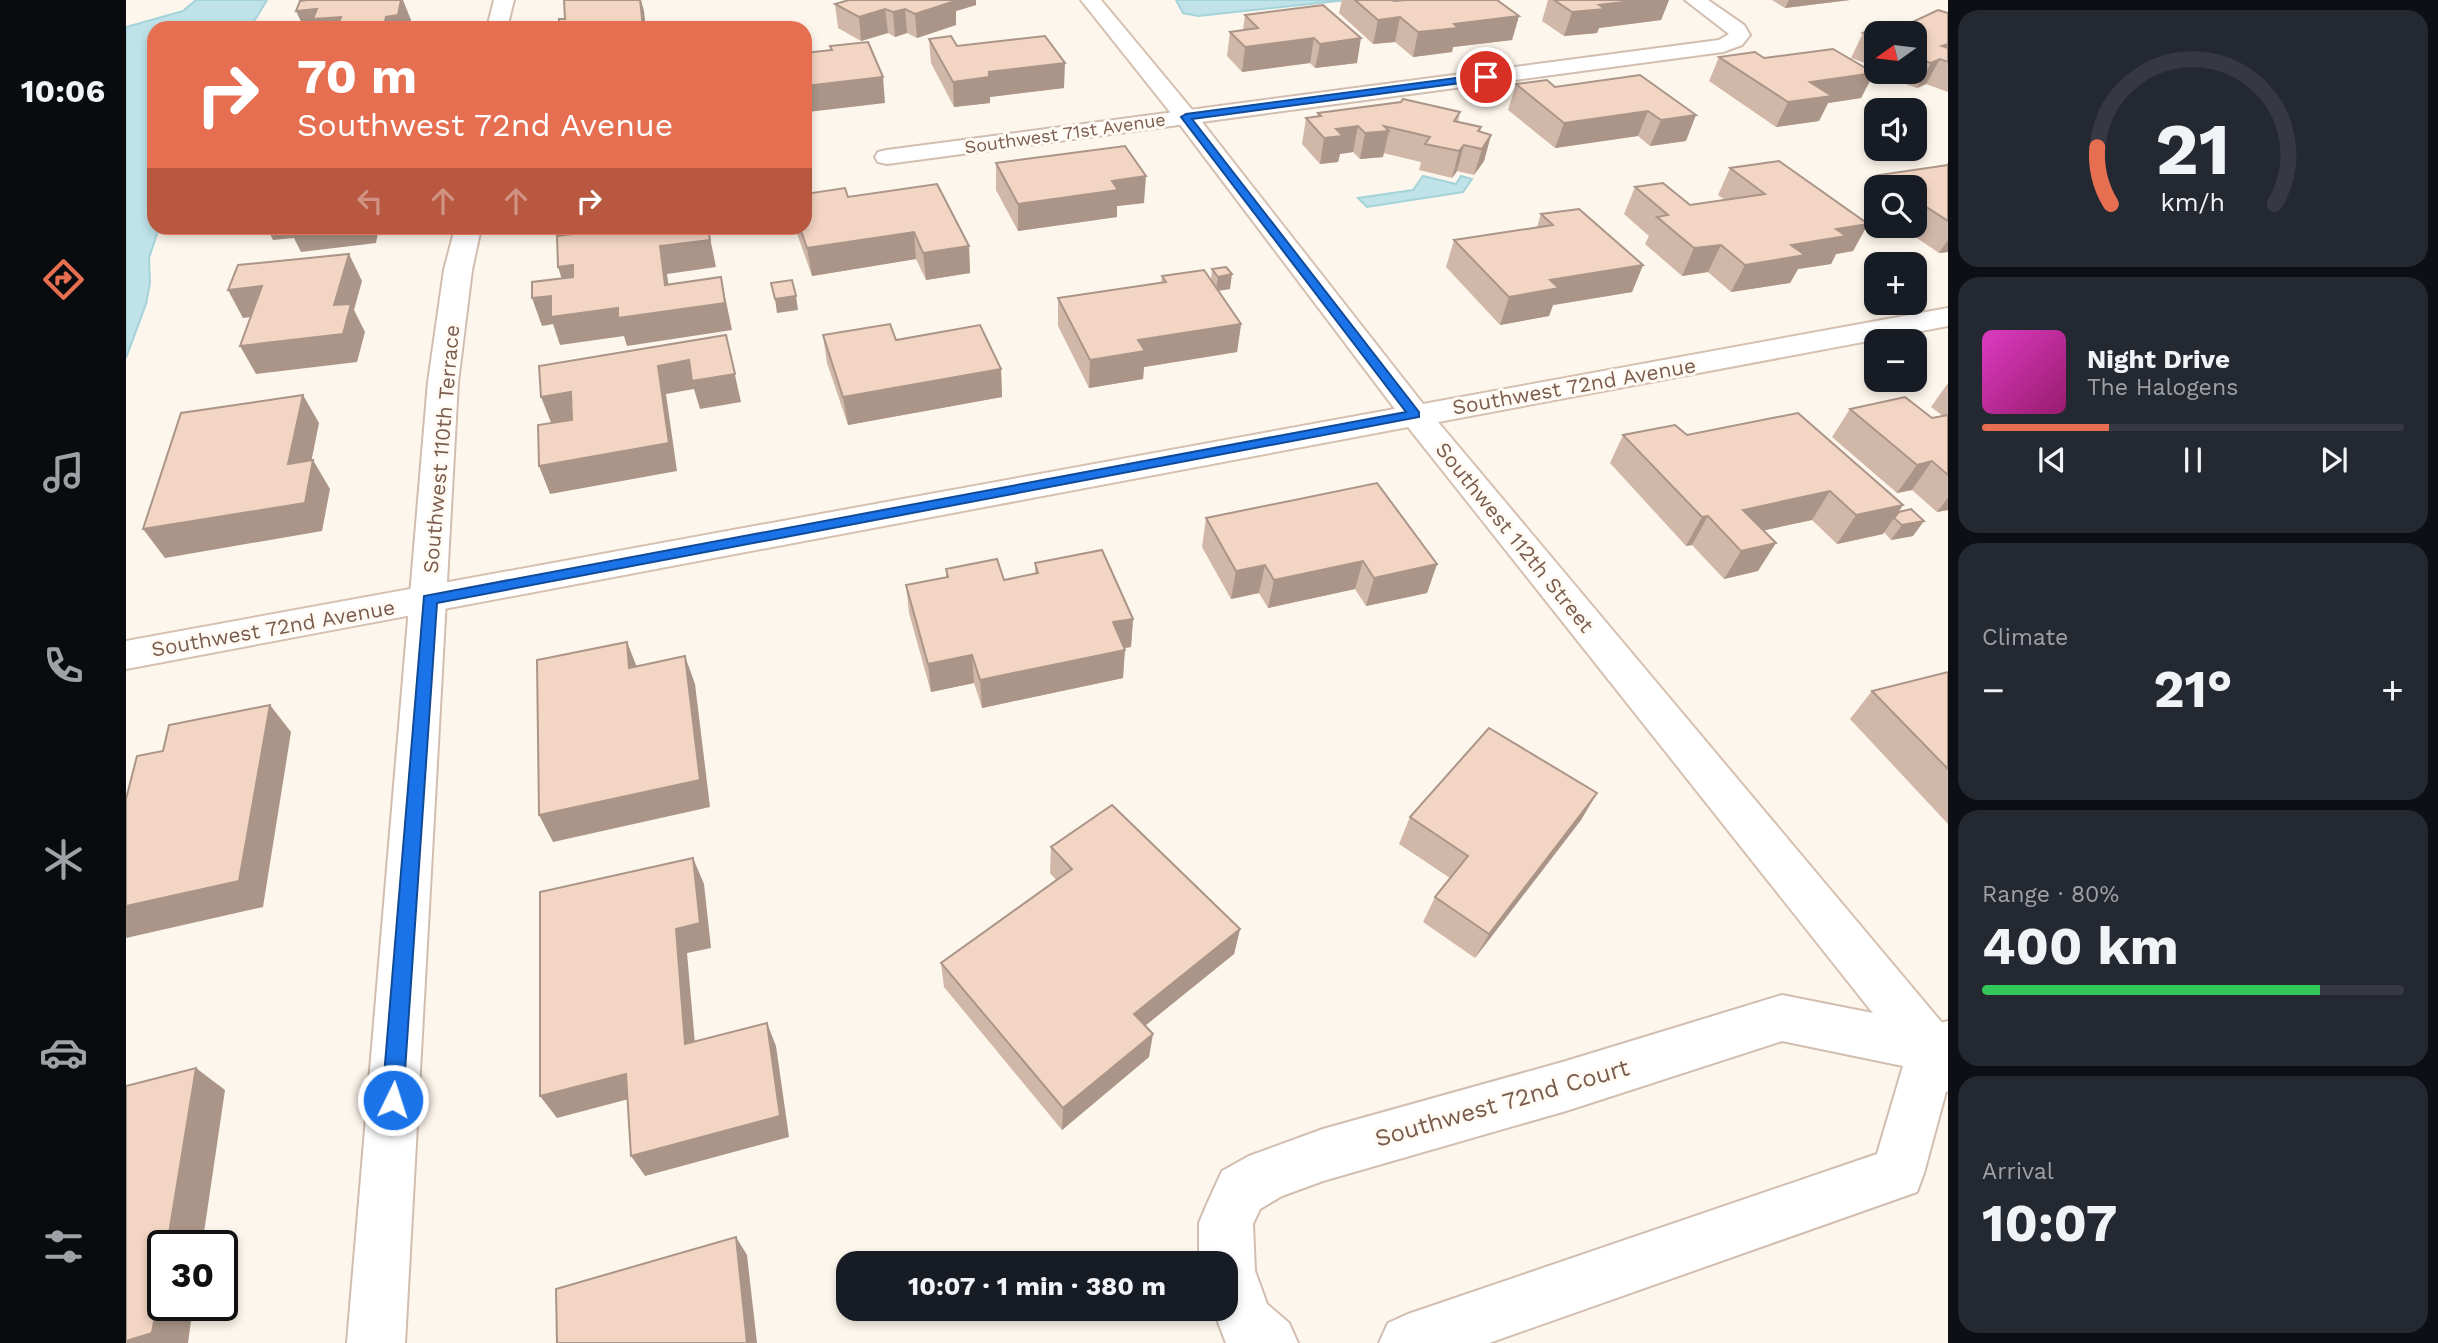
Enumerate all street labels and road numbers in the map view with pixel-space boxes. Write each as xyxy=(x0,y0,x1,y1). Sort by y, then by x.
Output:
street label: Southwest 71st Avenue xyxy=(963,108,1167,158)
street label: Southwest 110th Terrace xyxy=(418,324,464,574)
street label: Southwest 72nd Avenue xyxy=(1450,352,1698,420)
street label: Southwest 112th Street xyxy=(1431,437,1600,637)
street label: Southwest 72nd Avenue xyxy=(149,594,397,662)
street label: Southwest 72nd Court xyxy=(1372,1053,1632,1153)

